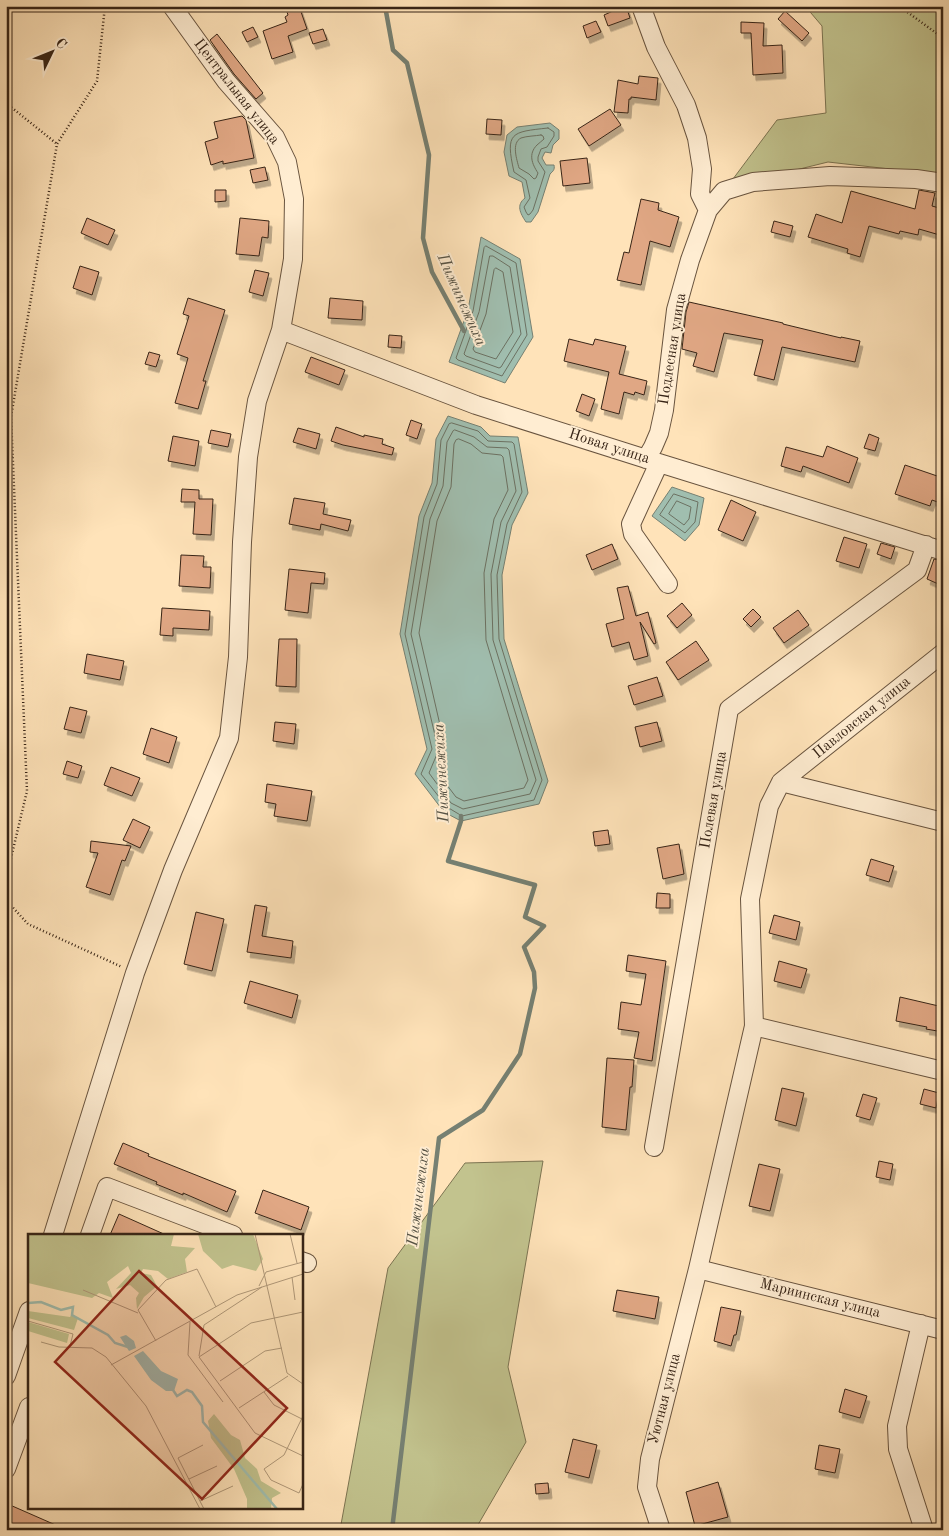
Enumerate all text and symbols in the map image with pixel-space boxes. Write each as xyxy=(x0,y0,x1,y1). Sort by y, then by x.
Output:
north arrow xyxy=(28,28,78,78)
text: С xyxy=(53,36,69,52)
street label: Центральная улица xyxy=(190,36,282,148)
water label: Пижинежиха xyxy=(433,250,489,349)
street label: Подлесная улица xyxy=(657,291,689,406)
street label: Новая улица xyxy=(567,427,652,467)
street label: Павловская улица xyxy=(810,674,914,762)
water label: Пижинежиха xyxy=(431,723,453,824)
street label: Полевая улица xyxy=(698,750,730,850)
water label: Пижинежиха xyxy=(405,1146,433,1248)
inset map xyxy=(28,1234,302,1508)
street label: Мариинская улица xyxy=(758,1277,883,1321)
street label: Уютная улица xyxy=(646,1351,684,1446)

